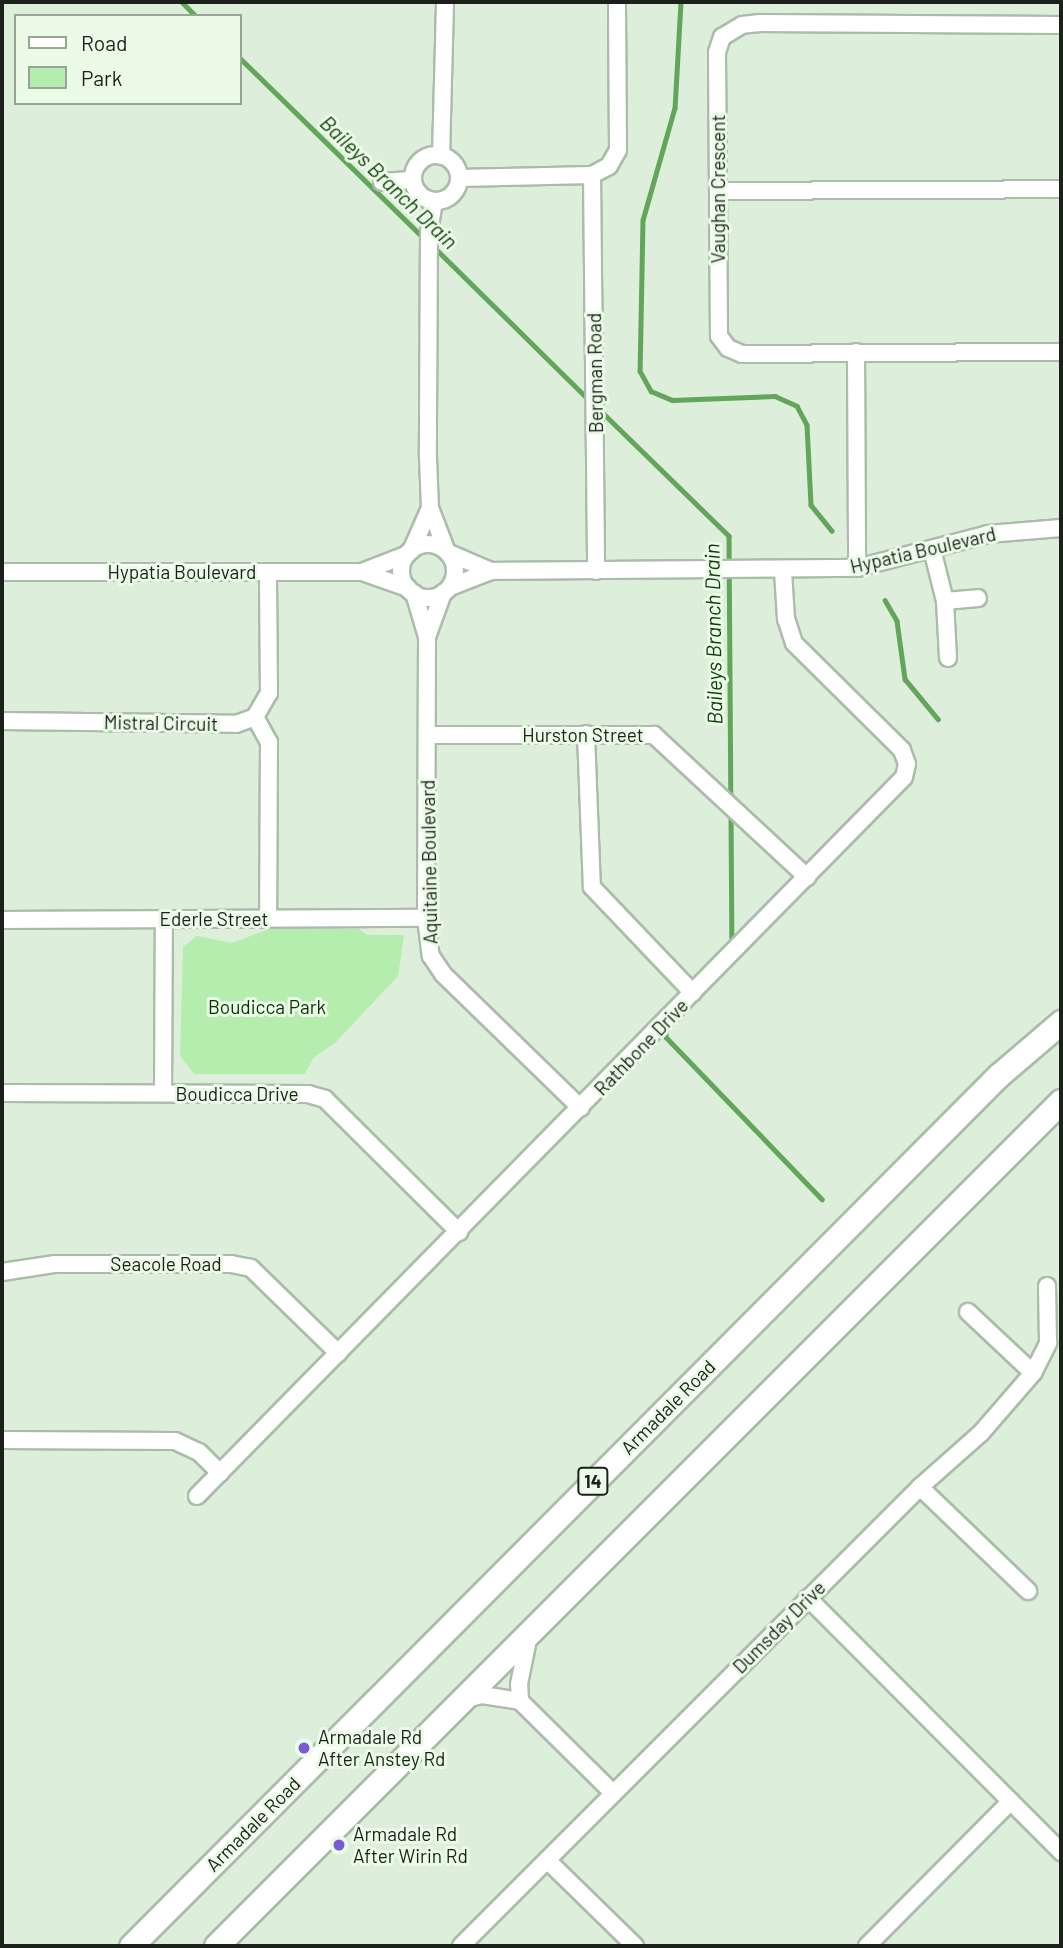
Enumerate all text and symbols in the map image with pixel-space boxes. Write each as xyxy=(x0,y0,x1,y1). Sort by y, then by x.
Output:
legend xyxy=(14,14,242,105)
text: Road xyxy=(81,30,127,55)
text: Park xyxy=(81,65,122,90)
water label: Baileys Branch Drain xyxy=(315,110,463,254)
street label: Vaughan Crescent xyxy=(707,115,729,263)
street label: Bergman Road xyxy=(583,313,607,433)
street label: Hypatia Boulevard xyxy=(848,522,998,578)
water label: Baileys Branch Drain xyxy=(699,543,727,725)
street label: Hypatia Boulevard xyxy=(108,561,256,583)
street label: Mistral Circuit xyxy=(104,711,218,735)
street label: Hurston Street xyxy=(522,724,644,746)
street label: Aquitaine Boulevard xyxy=(416,780,442,944)
street label: Ederle Street xyxy=(159,908,269,930)
street label: Rathbone Drive xyxy=(589,994,693,1100)
park label: Boudicca Park xyxy=(208,996,326,1018)
street label: Boudicca Drive xyxy=(175,1083,299,1105)
street label: Seacole Road xyxy=(110,1253,222,1275)
street label: Armadale Road xyxy=(616,1355,720,1459)
road number: 14 xyxy=(577,1466,609,1496)
street label: Dumsday Drive xyxy=(728,1576,830,1678)
place label: Armadale Rd After Anstey Rd xyxy=(318,1726,445,1770)
marker: Armadale Rd After Anstey Rd xyxy=(296,1740,312,1756)
street label: Armadale Road xyxy=(201,1772,305,1876)
place label: Armadale Rd After Wirin Rd xyxy=(353,1823,468,1867)
marker: Armadale Rd After Wirin Rd xyxy=(331,1837,347,1853)

